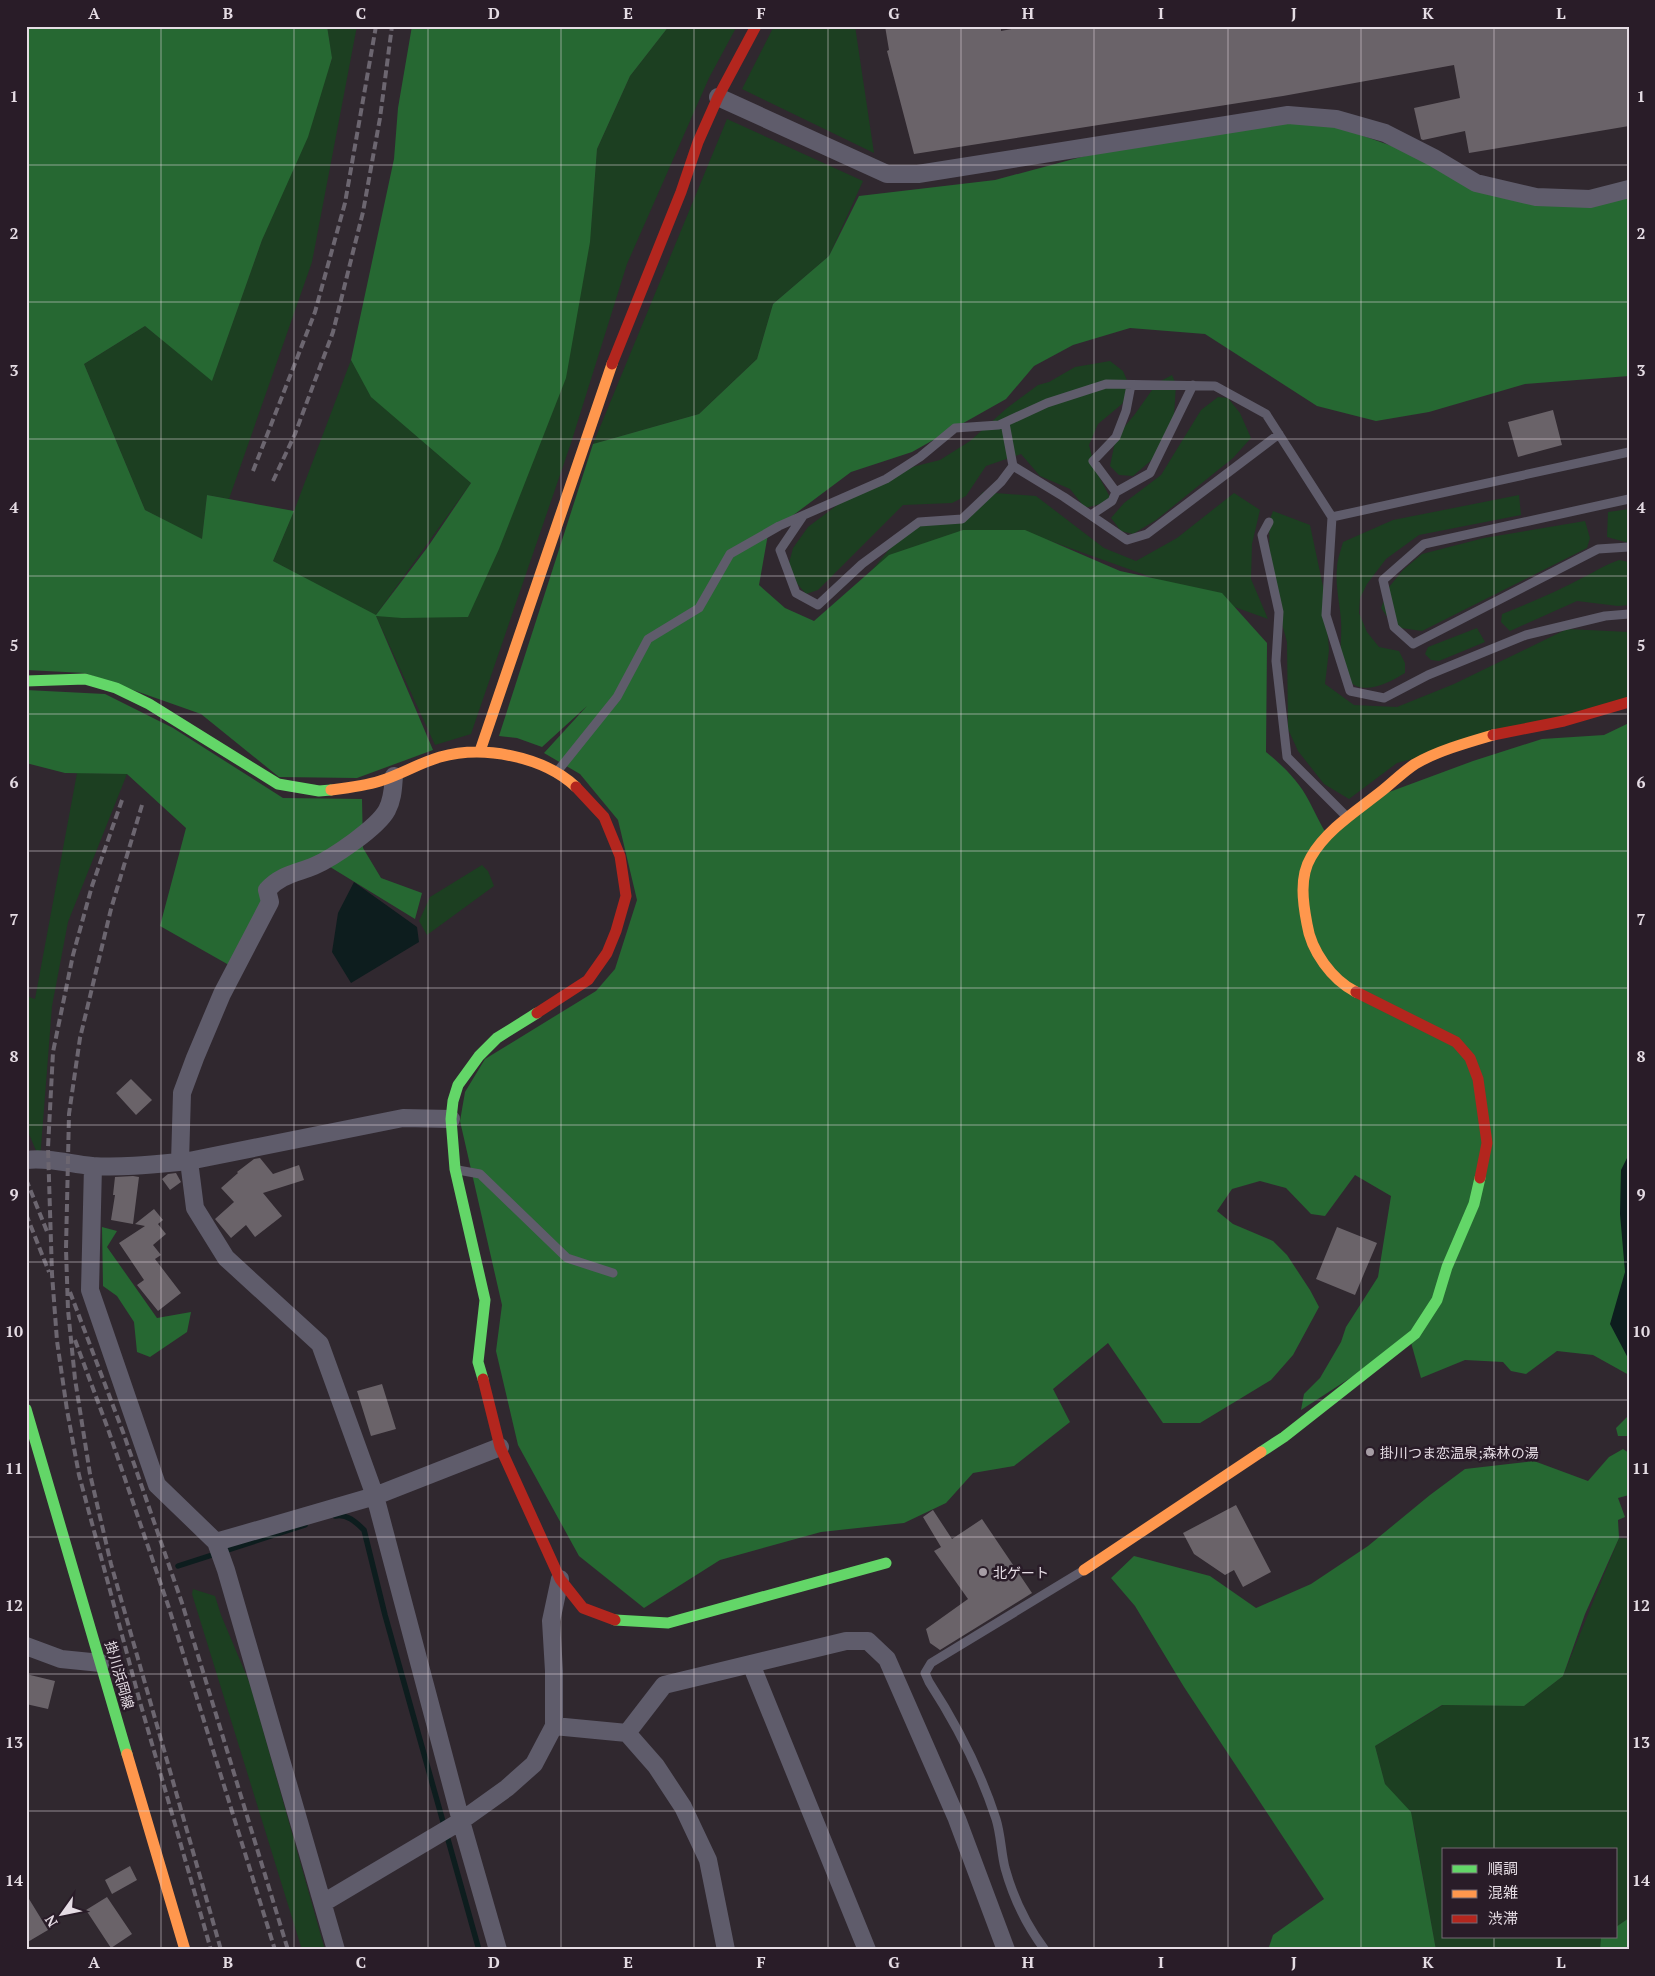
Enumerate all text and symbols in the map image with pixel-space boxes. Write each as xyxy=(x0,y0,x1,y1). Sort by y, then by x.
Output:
text: A xyxy=(88,2,100,24)
text: B xyxy=(223,2,233,24)
text: C xyxy=(356,2,366,24)
text: D xyxy=(488,2,500,24)
text: E xyxy=(623,2,633,24)
text: F xyxy=(756,2,766,24)
text: G xyxy=(888,2,900,24)
text: H xyxy=(1022,2,1034,24)
text: I xyxy=(1158,2,1164,24)
text: J xyxy=(1291,2,1297,24)
text: K xyxy=(1422,2,1434,24)
text: L xyxy=(1556,2,1566,24)
text: 1 xyxy=(9,85,19,107)
text: 1 xyxy=(1636,85,1646,107)
text: 2 xyxy=(9,222,19,244)
text: 2 xyxy=(1636,222,1646,244)
text: 3 xyxy=(9,359,19,381)
text: 3 xyxy=(1636,359,1646,381)
text: 4 xyxy=(9,496,19,518)
text: 4 xyxy=(1636,496,1646,518)
text: 5 xyxy=(9,634,19,656)
text: 5 xyxy=(1636,634,1646,656)
text: 6 xyxy=(9,771,19,793)
text: 6 xyxy=(1636,771,1646,793)
text: 7 xyxy=(9,908,19,930)
text: 7 xyxy=(1636,908,1646,930)
text: 8 xyxy=(9,1045,19,1067)
text: 8 xyxy=(1636,1045,1646,1067)
text: 9 xyxy=(9,1183,19,1205)
text: 9 xyxy=(1636,1183,1646,1205)
text: 10 xyxy=(5,1320,23,1342)
text: 10 xyxy=(1632,1320,1650,1342)
place label: 掛川つま恋温泉;森林の湯 xyxy=(1380,1443,1539,1462)
marker: 掛川つま恋温泉;森林の湯 xyxy=(1364,1446,1376,1458)
text: 11 xyxy=(5,1457,23,1479)
text: 11 xyxy=(1632,1457,1650,1479)
place label: 北ゲート xyxy=(993,1563,1049,1582)
marker: 北ゲート xyxy=(977,1566,989,1578)
text: 12 xyxy=(5,1594,23,1616)
text: 12 xyxy=(1632,1594,1650,1616)
street label: 掛川浜岡線 xyxy=(101,1639,139,1711)
text: 13 xyxy=(5,1731,23,1753)
text: 13 xyxy=(1632,1731,1650,1753)
legend xyxy=(1442,1848,1618,1938)
text: 順調 xyxy=(1488,1858,1518,1878)
text: 14 xyxy=(5,1869,23,1891)
text: 14 xyxy=(1632,1869,1650,1891)
text: 混雑 xyxy=(1488,1882,1518,1902)
north arrow xyxy=(38,1888,88,1938)
text: 渋滞 xyxy=(1488,1908,1518,1928)
text: N xyxy=(40,1911,62,1931)
text: A xyxy=(88,1951,100,1973)
text: B xyxy=(223,1951,233,1973)
text: C xyxy=(356,1951,366,1973)
text: D xyxy=(488,1951,500,1973)
text: E xyxy=(623,1951,633,1973)
text: F xyxy=(756,1951,766,1973)
text: G xyxy=(888,1951,900,1973)
text: H xyxy=(1022,1951,1034,1973)
text: I xyxy=(1158,1951,1164,1973)
text: J xyxy=(1291,1951,1297,1973)
text: K xyxy=(1422,1951,1434,1973)
text: L xyxy=(1556,1951,1566,1973)

